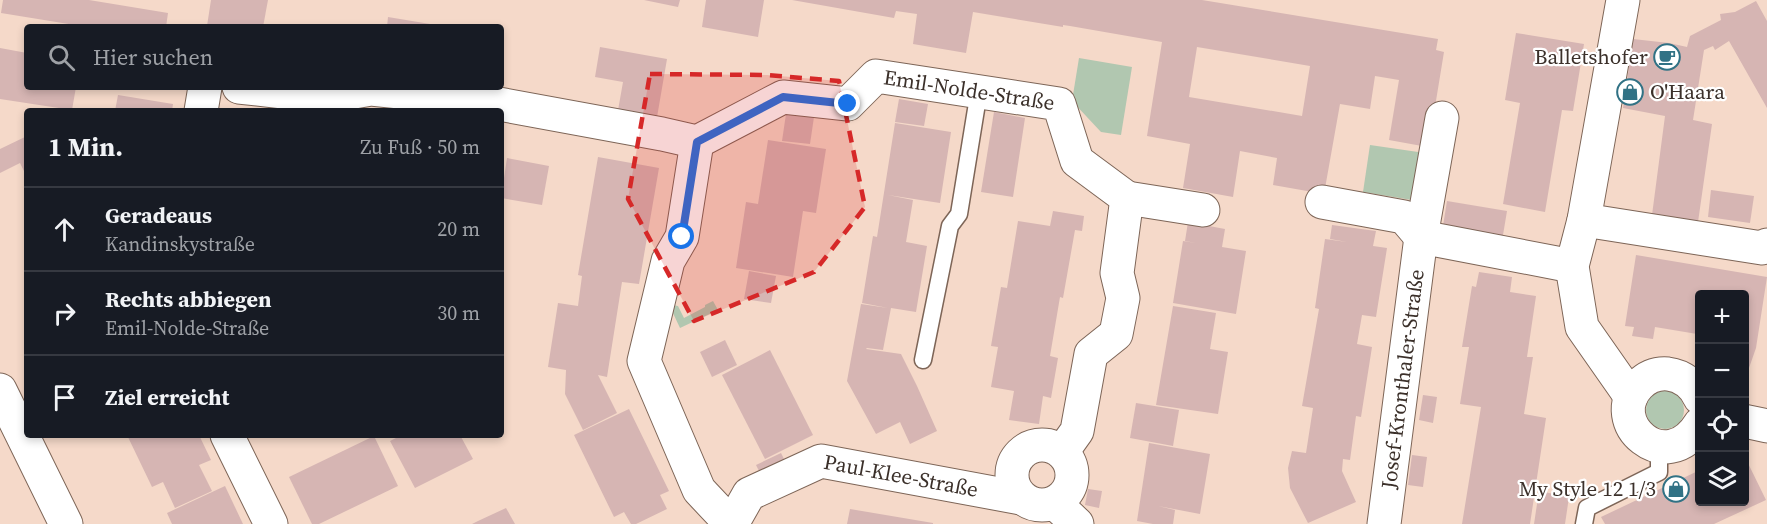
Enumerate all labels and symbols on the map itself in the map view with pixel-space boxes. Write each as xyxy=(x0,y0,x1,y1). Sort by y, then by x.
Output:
place label: Balletshofer xyxy=(1534,42,1648,71)
cafe icon: Balletshofer xyxy=(1652,42,1682,72)
street label: Emil-Nolde-Straße xyxy=(882,62,1057,117)
shop icon: O'Haara xyxy=(1615,77,1645,107)
place label: O'Haara xyxy=(1650,77,1725,106)
route end xyxy=(834,90,860,116)
route start xyxy=(668,223,694,249)
street label: Josef-Kronthaler-Straße xyxy=(1374,268,1431,492)
street label: Paul-Klee-Straße xyxy=(821,447,981,504)
place label: My Style 12 1/3 xyxy=(1519,474,1656,503)
shop icon: My Style 12 1/3 xyxy=(1661,474,1691,504)

